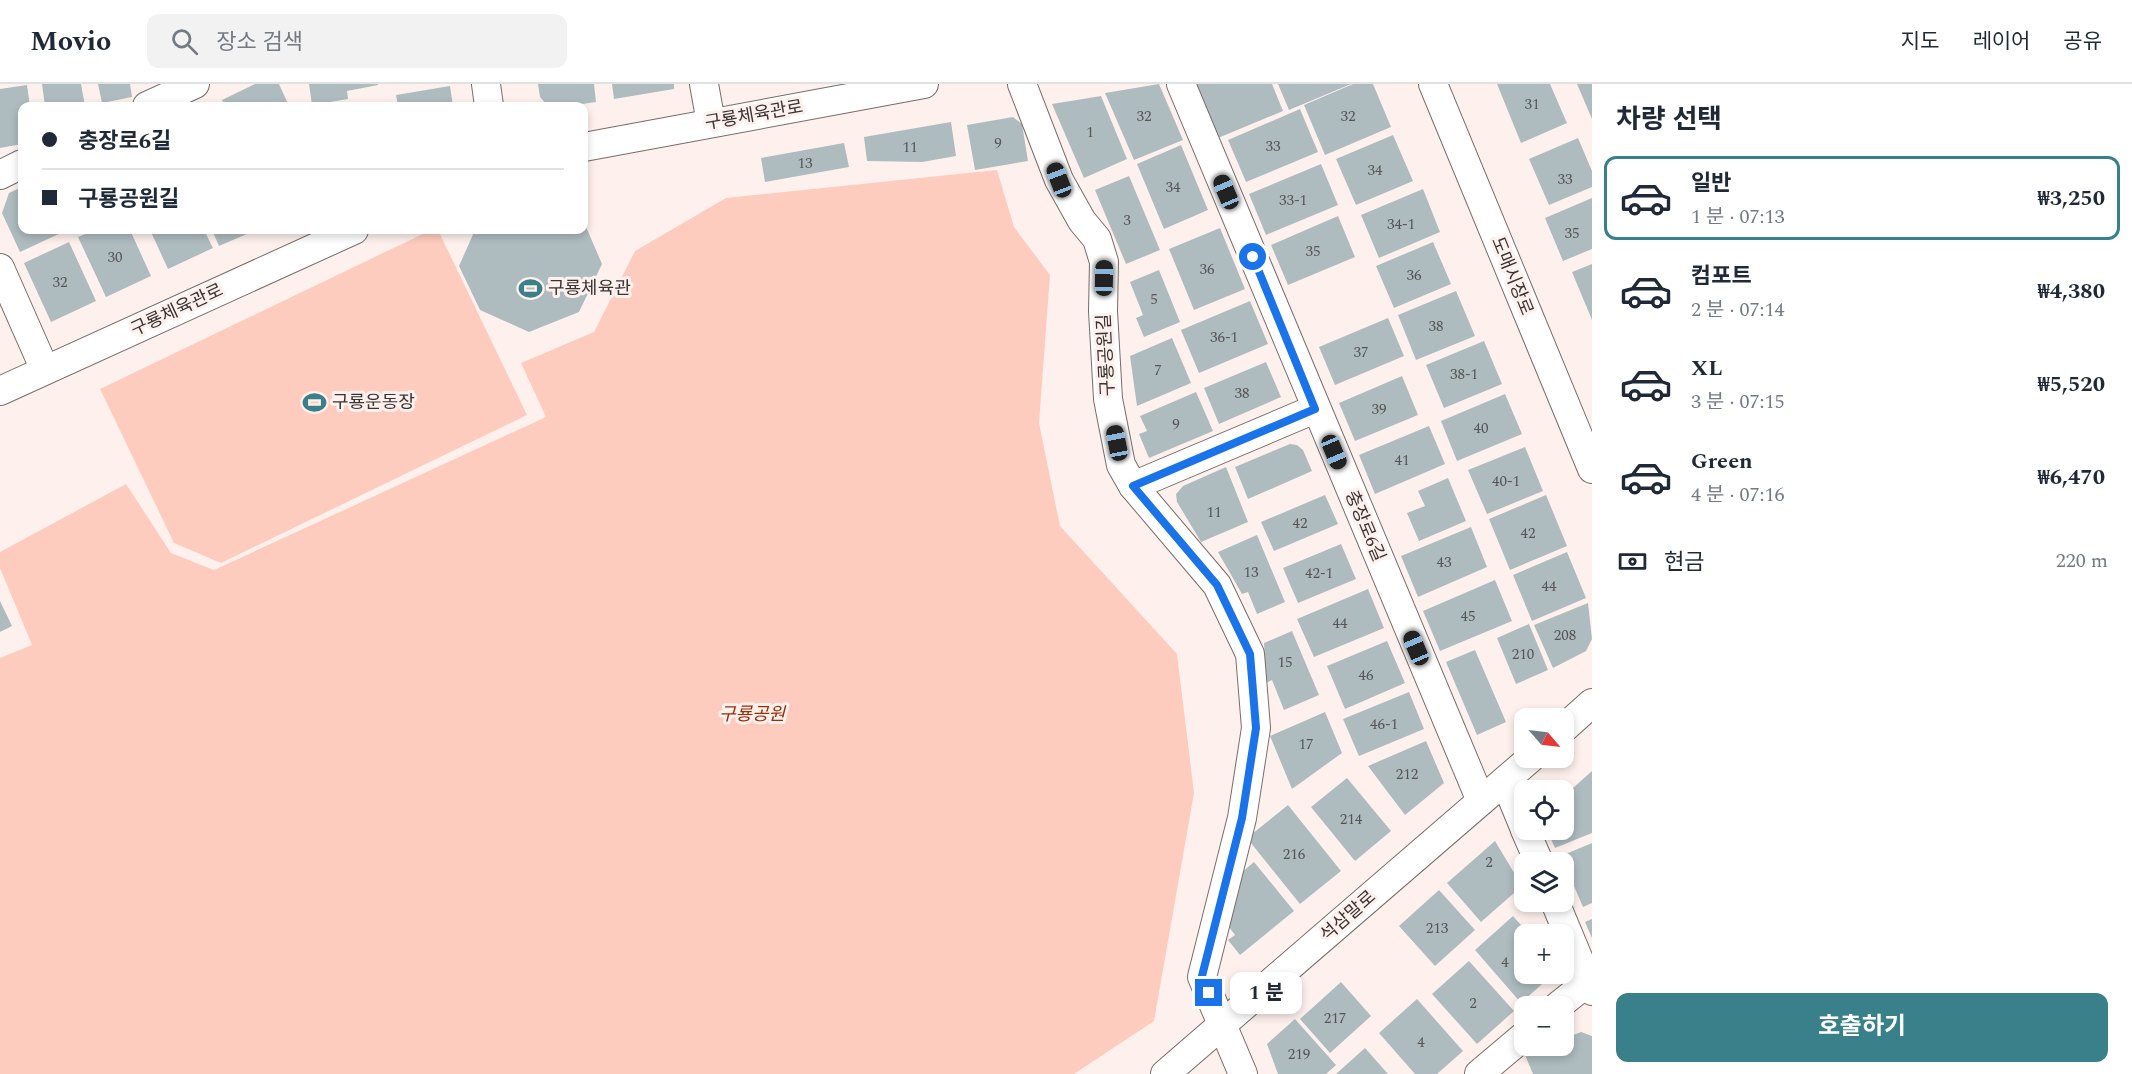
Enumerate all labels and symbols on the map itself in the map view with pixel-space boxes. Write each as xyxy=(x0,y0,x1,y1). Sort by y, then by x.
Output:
street label: 구룡체육관로 xyxy=(703,93,805,137)
house number: 31 xyxy=(1524,93,1540,116)
house number: 32 xyxy=(1136,105,1152,128)
house number: 32 xyxy=(1340,105,1356,128)
house number: 1 xyxy=(1086,121,1094,144)
house number: 9 xyxy=(994,132,1002,155)
house number: 33 xyxy=(1265,135,1281,158)
house number: 11 xyxy=(902,136,918,159)
house number: 13 xyxy=(797,152,813,175)
house number: 34 xyxy=(1367,159,1383,182)
car xyxy=(1044,160,1074,200)
house number: 33 xyxy=(1557,168,1573,191)
car xyxy=(1211,172,1241,212)
house number: 34 xyxy=(1165,176,1181,199)
house number: 33-1 xyxy=(1279,189,1307,212)
house number: 3 xyxy=(1123,209,1131,232)
house number: 34-1 xyxy=(1387,213,1415,236)
house number: 35 xyxy=(1564,222,1580,245)
street label: 도매시장로 xyxy=(1484,233,1540,319)
house number: 35 xyxy=(1305,240,1321,263)
route start xyxy=(1239,243,1266,270)
house number: 30 xyxy=(107,246,123,269)
house number: 36 xyxy=(1199,258,1215,281)
car xyxy=(1095,260,1113,296)
house number: 36 xyxy=(1406,264,1422,287)
house number: 32 xyxy=(52,271,68,294)
sports icon: 구룡체육관 xyxy=(517,275,543,301)
place label: 구룡체육관 xyxy=(548,275,631,302)
street label: 구룡체육관로 xyxy=(126,277,228,343)
house number: 5 xyxy=(1150,288,1158,311)
street label: 구룡공원길 xyxy=(1090,313,1122,397)
house number: 38 xyxy=(1428,315,1444,338)
house number: 36-1 xyxy=(1210,326,1238,349)
house number: 37 xyxy=(1353,341,1369,364)
house number: 7 xyxy=(1154,359,1162,382)
house number: 38-1 xyxy=(1450,363,1478,386)
house number: 38 xyxy=(1234,382,1250,405)
sports icon: 구룡운동장 xyxy=(301,389,327,415)
place label: 구룡운동장 xyxy=(332,389,415,416)
house number: 39 xyxy=(1371,398,1387,421)
house number: 9 xyxy=(1172,413,1180,436)
house number: 40 xyxy=(1473,417,1489,440)
car xyxy=(1105,424,1129,462)
car xyxy=(1319,432,1349,472)
house number: 41 xyxy=(1394,449,1410,472)
house number: 40-1 xyxy=(1492,470,1520,493)
street label: 충장로6길 xyxy=(1338,486,1392,566)
house number: 11 xyxy=(1206,501,1222,524)
house number: 42 xyxy=(1292,512,1308,535)
house number: 42 xyxy=(1520,522,1536,545)
house number: 43 xyxy=(1436,551,1452,574)
house number: 13 xyxy=(1243,561,1259,584)
house number: 42-1 xyxy=(1305,562,1333,585)
house number: 44 xyxy=(1541,575,1557,598)
house number: 45 xyxy=(1460,605,1476,628)
house number: 44 xyxy=(1332,612,1348,635)
house number: 208 xyxy=(1554,624,1576,647)
car xyxy=(1401,628,1431,668)
house number: 210 xyxy=(1512,643,1534,666)
house number: 15 xyxy=(1277,651,1293,674)
house number: 46 xyxy=(1358,664,1374,687)
park label: 구룡공원 xyxy=(719,701,787,728)
north arrow xyxy=(1514,708,1574,768)
house number: 46-1 xyxy=(1370,713,1398,736)
house number: 17 xyxy=(1298,733,1314,756)
house number: 212 xyxy=(1396,763,1418,786)
house number: 214 xyxy=(1340,808,1363,831)
house number: 216 xyxy=(1283,843,1306,866)
house number: 2 xyxy=(1485,851,1493,874)
street label: 석삼말로 xyxy=(1314,884,1382,948)
house number: 213 xyxy=(1426,917,1449,940)
house number: 4 xyxy=(1501,951,1509,974)
callout: 1 분 xyxy=(1230,972,1302,1014)
route end xyxy=(1195,979,1222,1006)
house number: 2 xyxy=(1469,992,1477,1015)
house number: 217 xyxy=(1324,1007,1346,1030)
house number: 4 xyxy=(1417,1031,1425,1054)
house number: 219 xyxy=(1288,1043,1310,1066)

